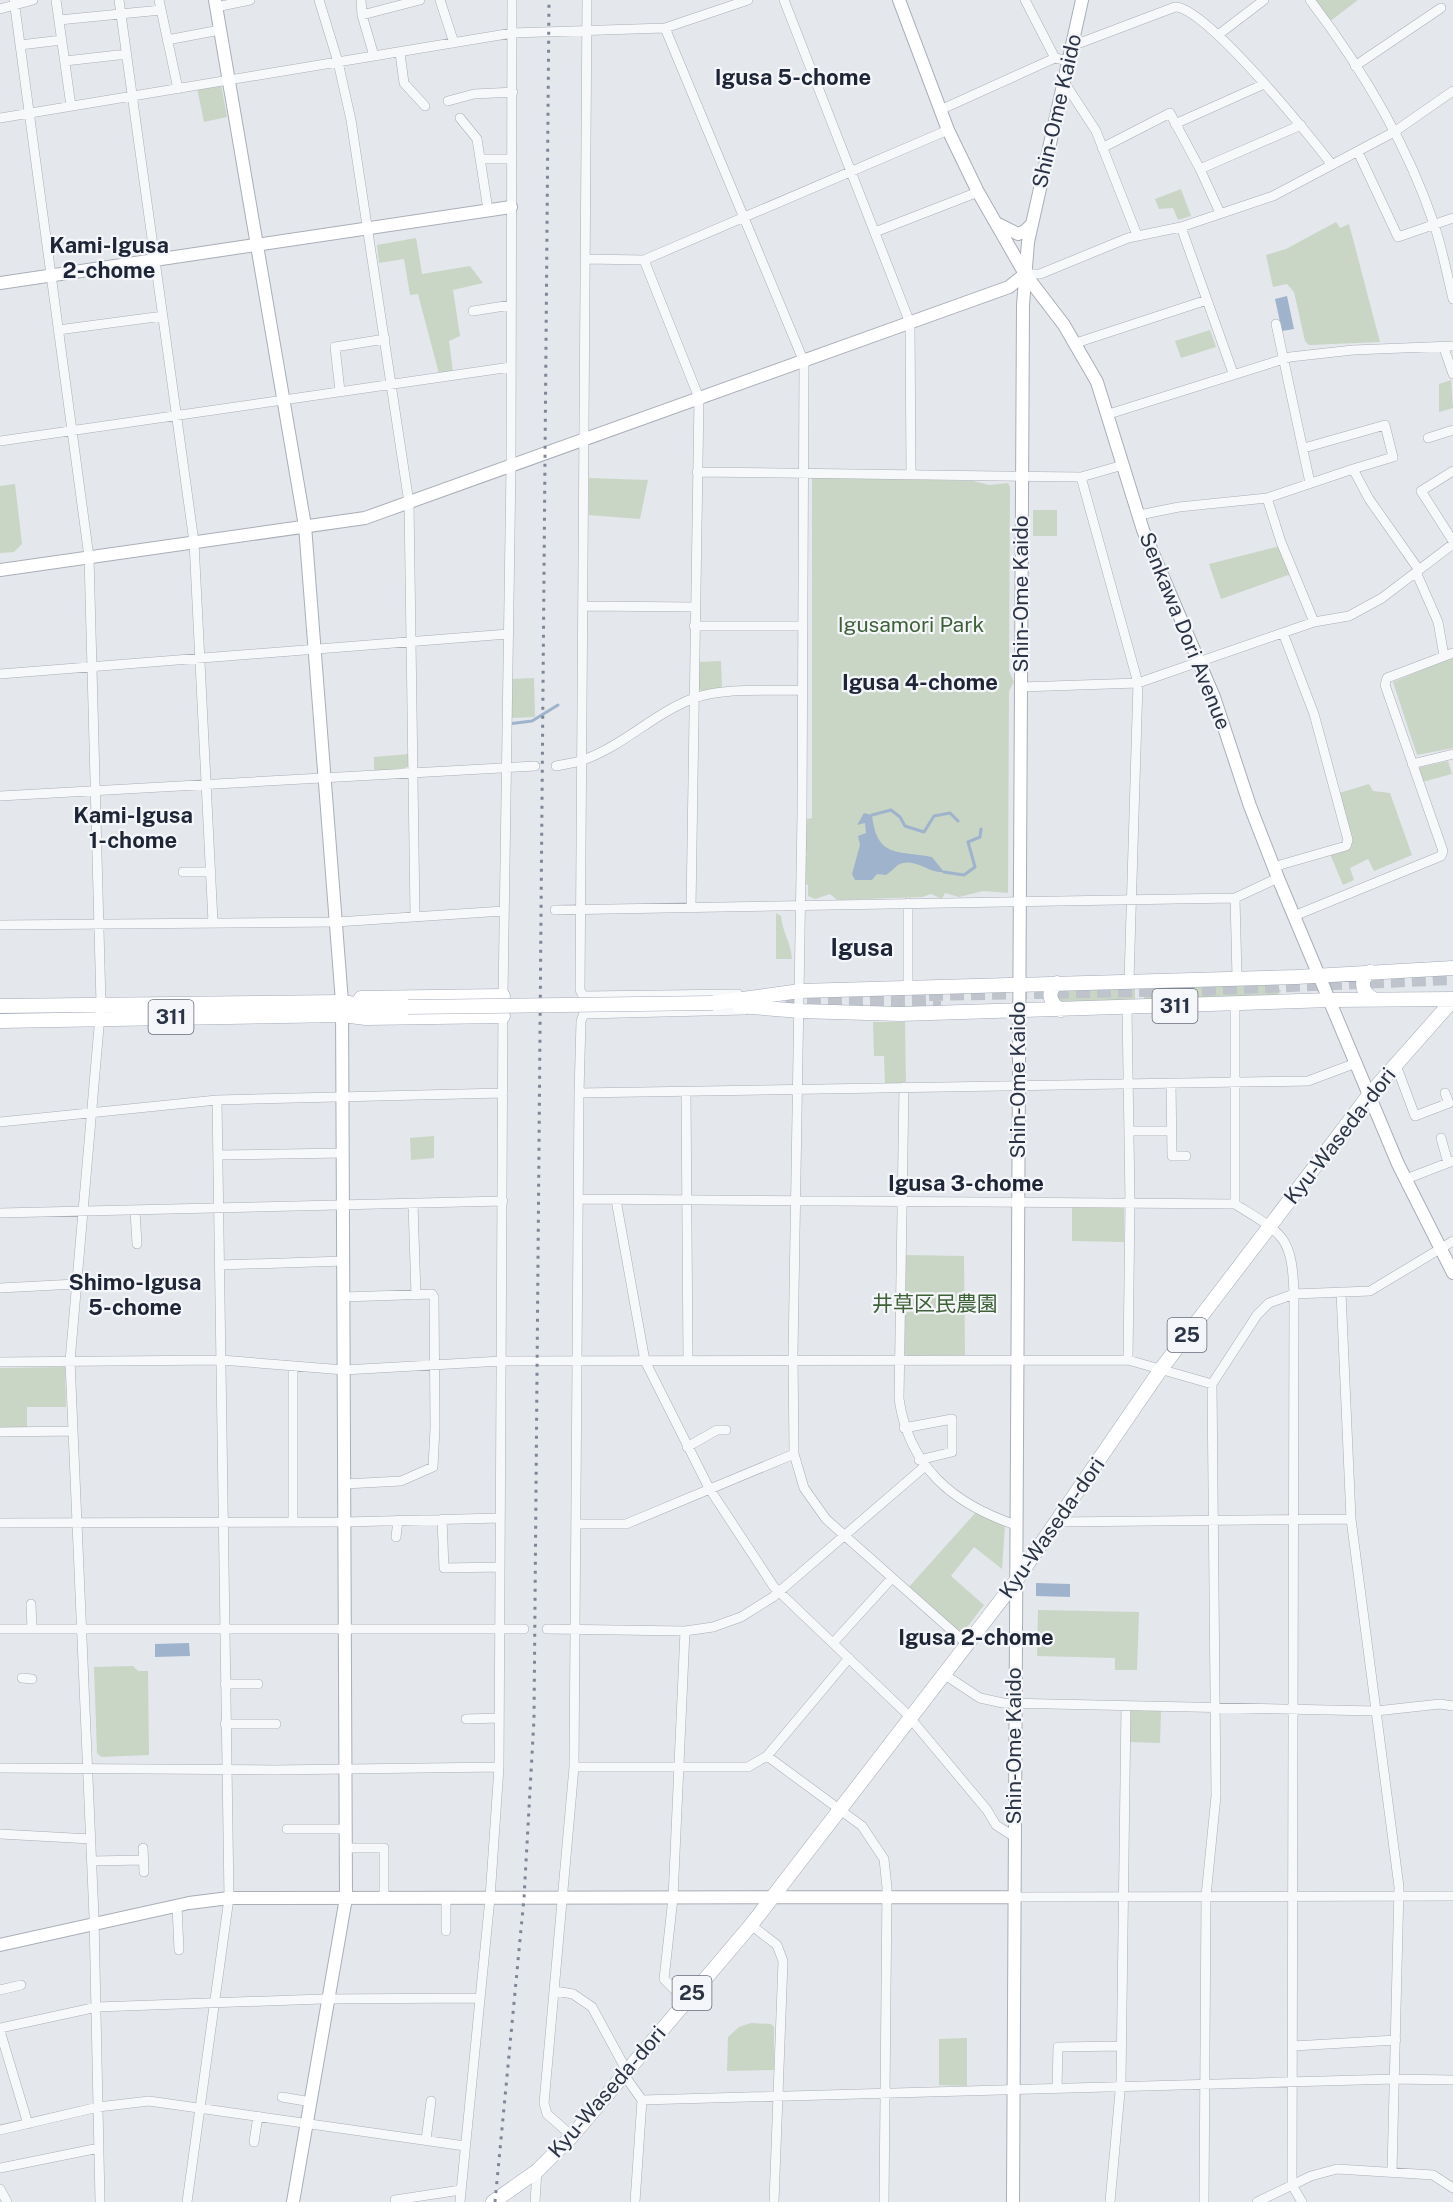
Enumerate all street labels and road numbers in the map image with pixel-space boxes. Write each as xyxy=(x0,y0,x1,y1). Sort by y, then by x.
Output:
street label: Shin-Ome Kaido xyxy=(1027,31,1086,190)
street label: Shin-Ome Kaido xyxy=(1008,515,1033,673)
street label: Senkawa Dori Avenue xyxy=(1134,528,1237,733)
road number: 311 xyxy=(1152,989,1198,1023)
road number: 311 xyxy=(148,1000,194,1034)
street label: Shin-Ome Kaido xyxy=(1005,1001,1030,1159)
street label: Kyu-Waseda-dori xyxy=(1279,1062,1401,1209)
road number: 25 xyxy=(1168,1318,1206,1352)
street label: Kyu-Waseda-dori xyxy=(994,1452,1110,1603)
street label: Shin-Ome Kaido xyxy=(1001,1667,1026,1825)
road number: 25 xyxy=(672,1976,712,2010)
street label: Kyu-Waseda-dori xyxy=(543,2021,671,2163)

